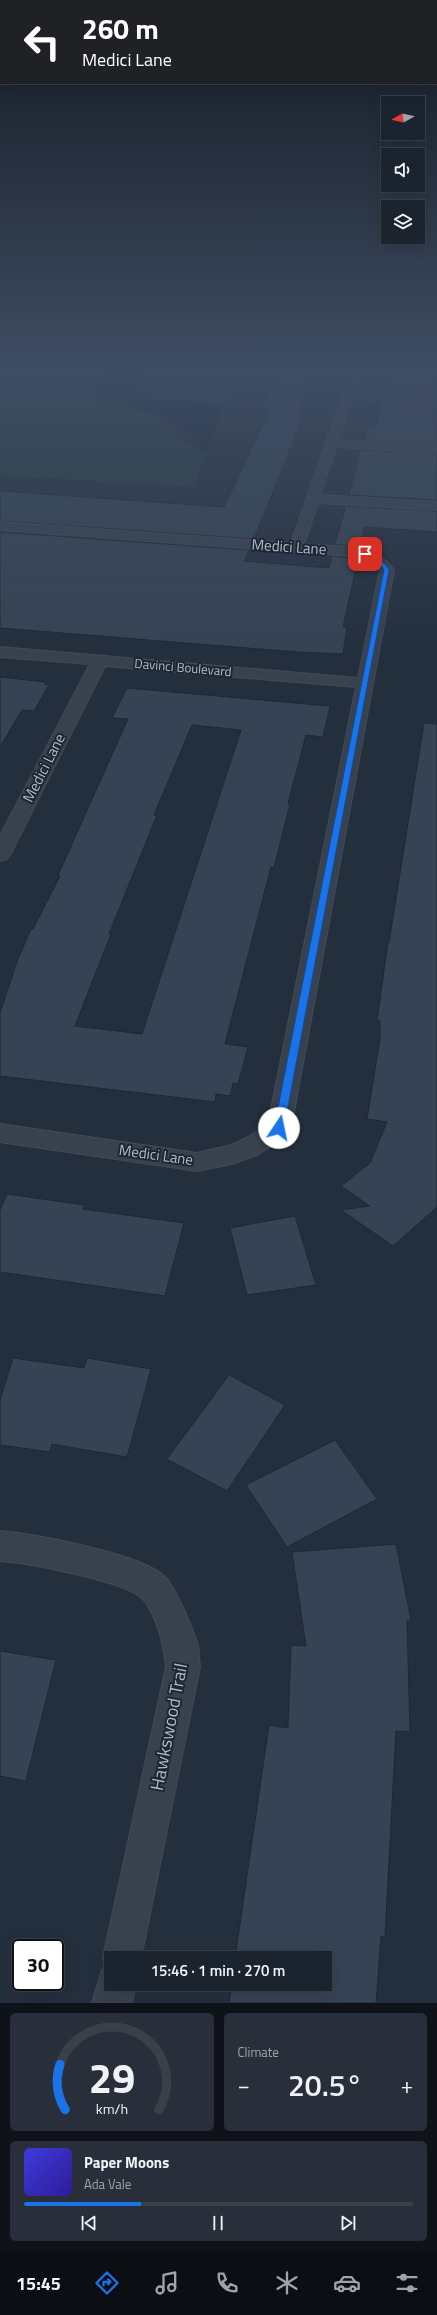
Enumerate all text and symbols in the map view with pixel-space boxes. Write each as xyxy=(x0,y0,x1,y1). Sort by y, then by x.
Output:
text: 260 m xyxy=(82,7,159,50)
icon: left xyxy=(16,16,68,68)
text: Medici Lane xyxy=(82,46,172,73)
north arrow xyxy=(381,96,425,140)
map controls xyxy=(381,96,425,244)
button: sound xyxy=(381,148,425,192)
button: layers xyxy=(381,200,425,244)
street label: Medici Lane xyxy=(251,532,327,561)
pin xyxy=(348,537,382,571)
icon: arrive xyxy=(354,543,376,565)
street label: Davinci Boulevard xyxy=(134,653,232,681)
street label: Medici Lane xyxy=(16,729,71,806)
position arrow xyxy=(258,1107,300,1149)
street label: Medici Lane xyxy=(117,1138,195,1171)
street label: Hawkswood Trail xyxy=(143,1661,194,1793)
speed limit sign: 30 xyxy=(12,1939,64,1991)
text: 15:46 · 1 min · 270 m xyxy=(151,1959,285,1982)
text: Climate xyxy=(238,2042,279,2062)
text: 29 xyxy=(88,2046,135,2109)
text: 20.5° xyxy=(288,2062,362,2108)
text: − xyxy=(238,2068,250,2102)
text: + xyxy=(401,2068,413,2102)
text: km/h xyxy=(96,2098,128,2120)
text: Paper Moons xyxy=(84,2151,169,2174)
text: Ada Vale xyxy=(84,2174,131,2194)
icon: previous xyxy=(78,2212,100,2234)
icon: pause xyxy=(207,2212,229,2234)
icon: next xyxy=(337,2212,359,2234)
icon: directions xyxy=(93,2269,121,2297)
icon: music xyxy=(153,2269,181,2297)
icon: phone xyxy=(213,2269,241,2297)
icon: climate xyxy=(273,2269,301,2297)
icon: car xyxy=(333,2269,361,2297)
icon: filters xyxy=(393,2269,421,2297)
text: 15:45 xyxy=(16,2270,61,2297)

